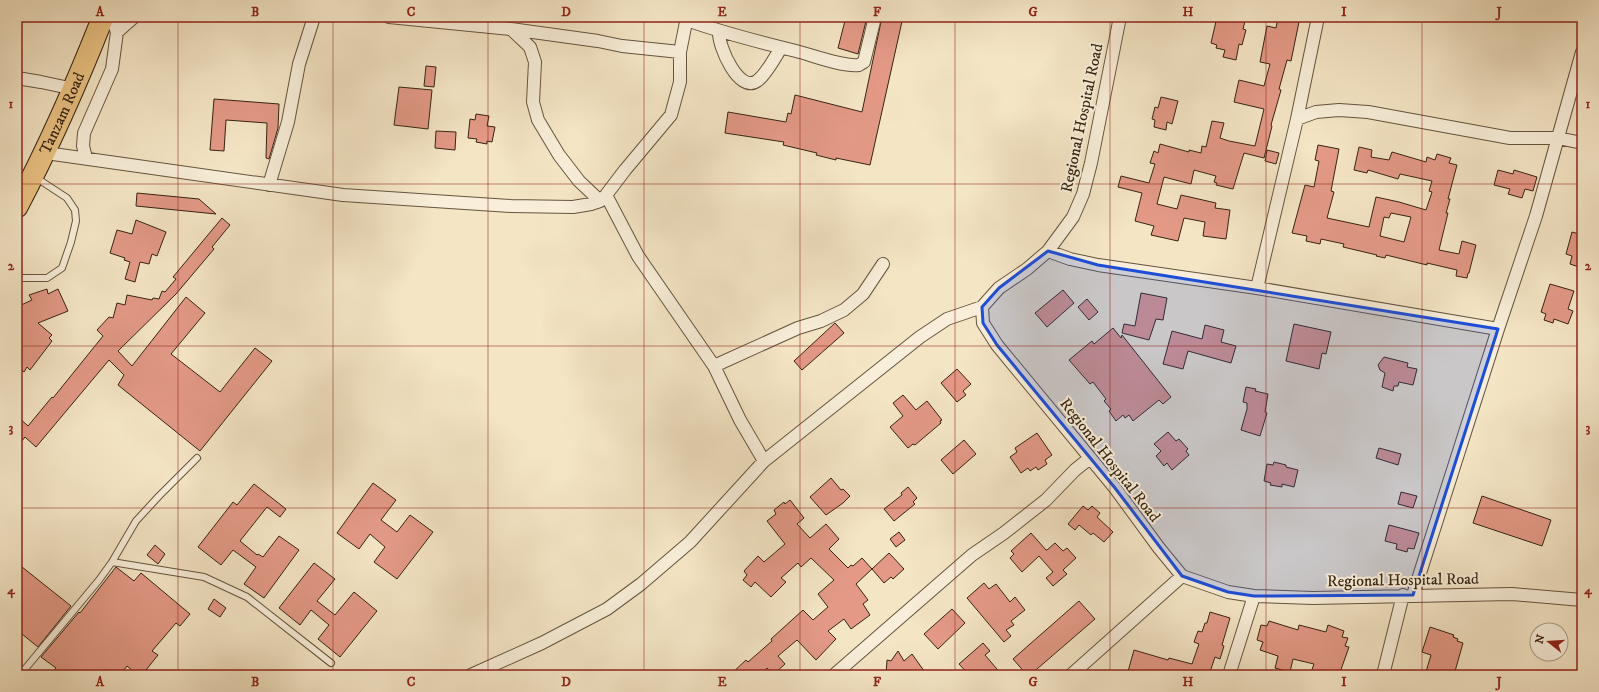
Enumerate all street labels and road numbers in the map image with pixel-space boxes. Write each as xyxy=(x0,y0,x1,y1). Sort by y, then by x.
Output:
street label: Regional Hospital Road xyxy=(1056,42,1108,194)
street label: Tanzam Road xyxy=(35,69,89,158)
street label: Regional Hospital Road xyxy=(1055,394,1165,526)
street label: Regional Hospital Road xyxy=(1327,569,1479,591)

